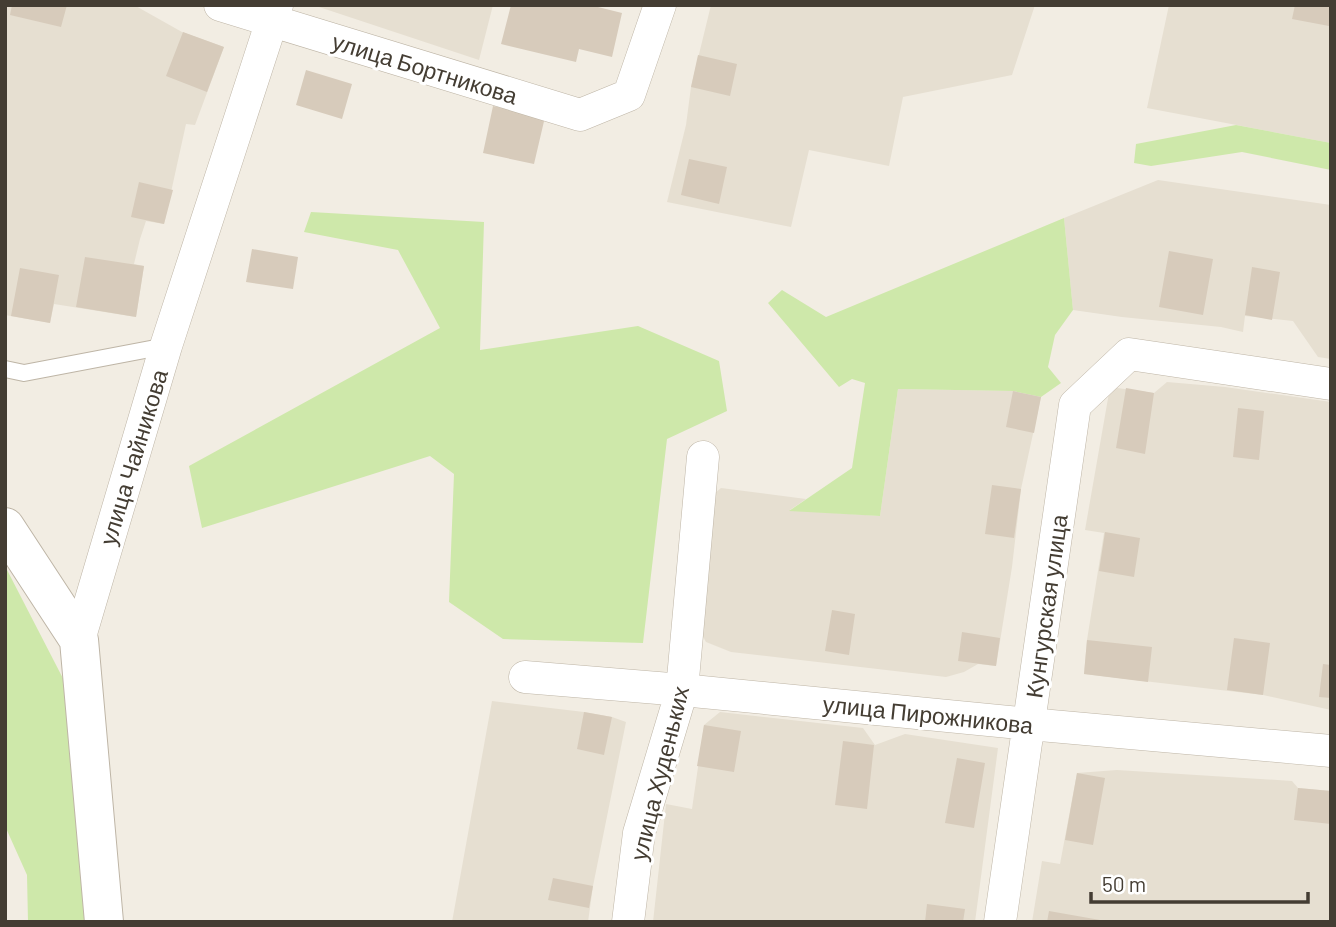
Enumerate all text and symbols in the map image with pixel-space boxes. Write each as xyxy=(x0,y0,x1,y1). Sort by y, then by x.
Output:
street label: улица Бортникова xyxy=(329,27,521,110)
street label: улица Чайникова xyxy=(93,366,173,548)
street label: Кунгурская улица xyxy=(1019,512,1073,700)
street label: улица Худеньких xyxy=(624,682,694,863)
street label: улица Пирожникова xyxy=(821,689,1035,739)
scale bar xyxy=(1091,860,1308,904)
text: 50 m xyxy=(1102,871,1146,896)

